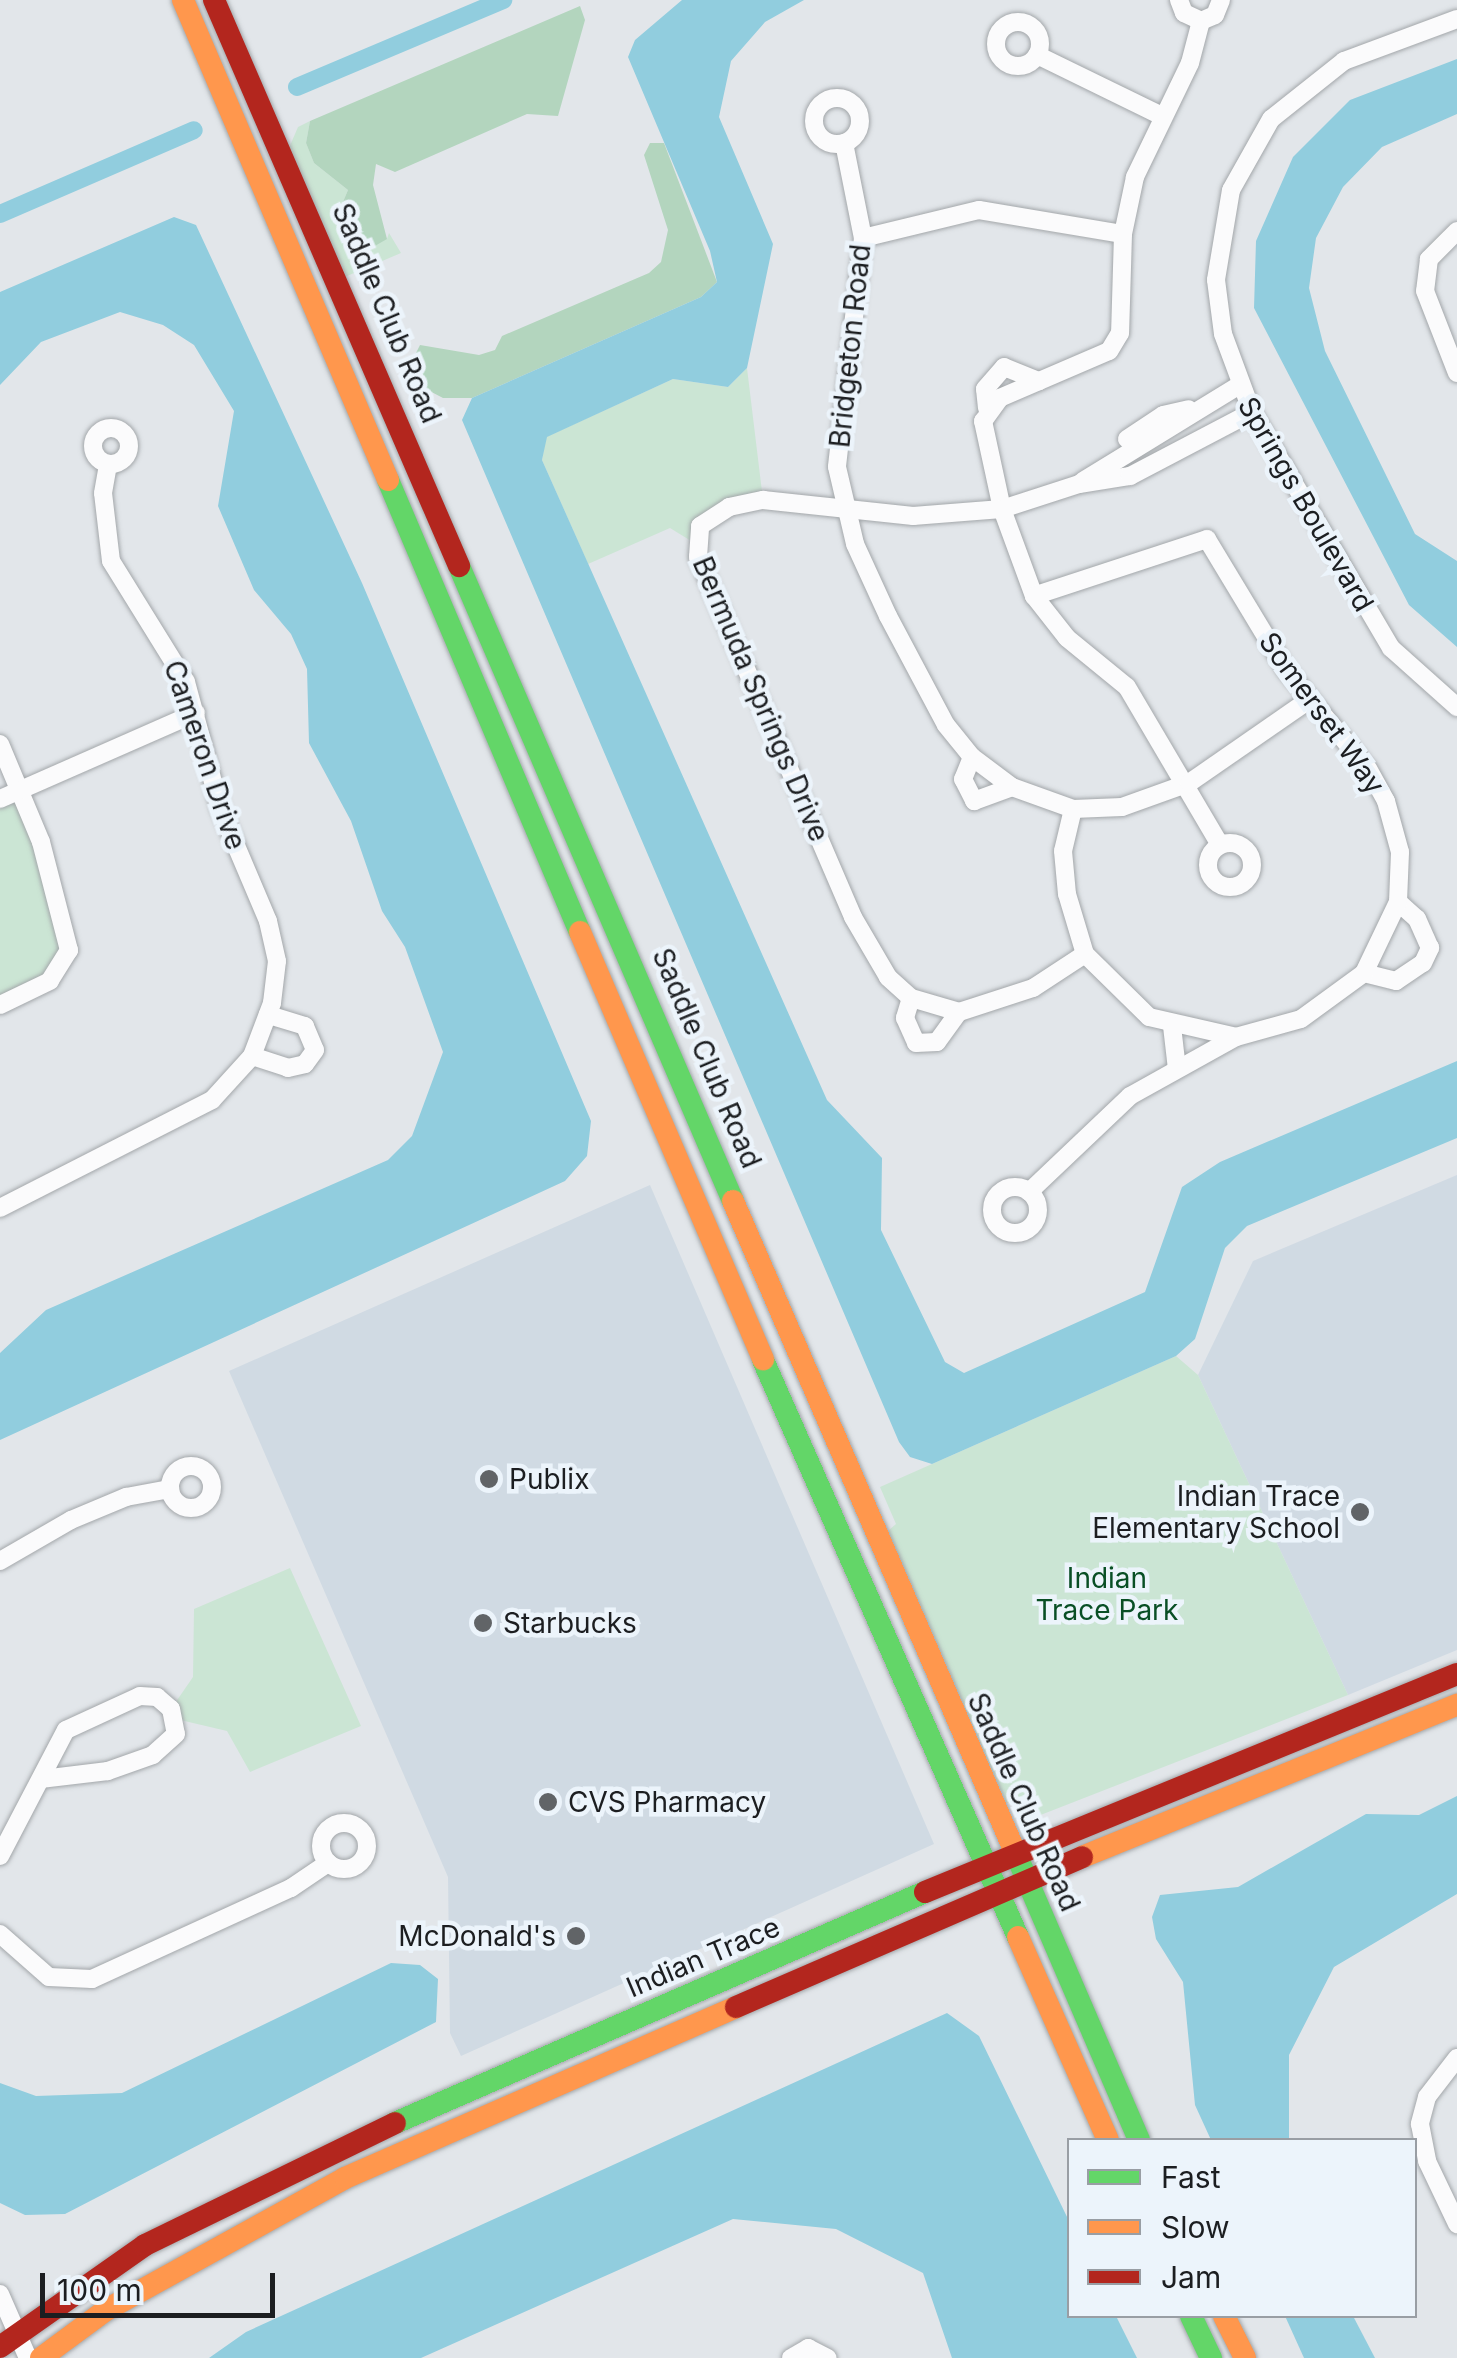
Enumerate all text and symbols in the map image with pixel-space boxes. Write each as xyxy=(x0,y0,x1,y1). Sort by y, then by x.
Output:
street label: Saddle Club Road xyxy=(326,198,448,428)
street label: Bridgeton Road xyxy=(823,243,877,449)
street label: Springs Boulevard xyxy=(1231,391,1381,617)
street label: Bermuda Springs Drive xyxy=(686,552,836,846)
street label: Somerset Way xyxy=(1252,626,1392,800)
street label: Cameron Drive xyxy=(157,656,253,854)
street label: Saddle Club Road xyxy=(646,943,768,1173)
place label: Publix xyxy=(509,1462,589,1496)
marker: Publix xyxy=(478,1468,500,1490)
place label: Indian Trace Elementary School xyxy=(1092,1479,1340,1545)
marker: Indian Trace Elementary School xyxy=(1349,1501,1371,1523)
park label: Indian Trace Park xyxy=(1036,1561,1178,1627)
place label: Starbucks xyxy=(503,1606,637,1640)
marker: Starbucks xyxy=(472,1612,494,1634)
street label: Saddle Club Road xyxy=(961,1688,1087,1916)
place label: CVS Pharmacy xyxy=(568,1785,766,1819)
marker: CVS Pharmacy xyxy=(537,1791,559,1813)
street label: Indian Trace xyxy=(621,1910,785,2004)
place label: McDonald's xyxy=(398,1919,556,1953)
marker: McDonald's xyxy=(565,1925,587,1947)
legend xyxy=(1067,2138,1417,2318)
text: Fast xyxy=(1161,2159,1220,2195)
text: Slow xyxy=(1161,2209,1230,2245)
scale bar xyxy=(45,2253,280,2315)
text: Jam xyxy=(1161,2259,1221,2295)
text: 100 m xyxy=(57,2272,142,2308)

